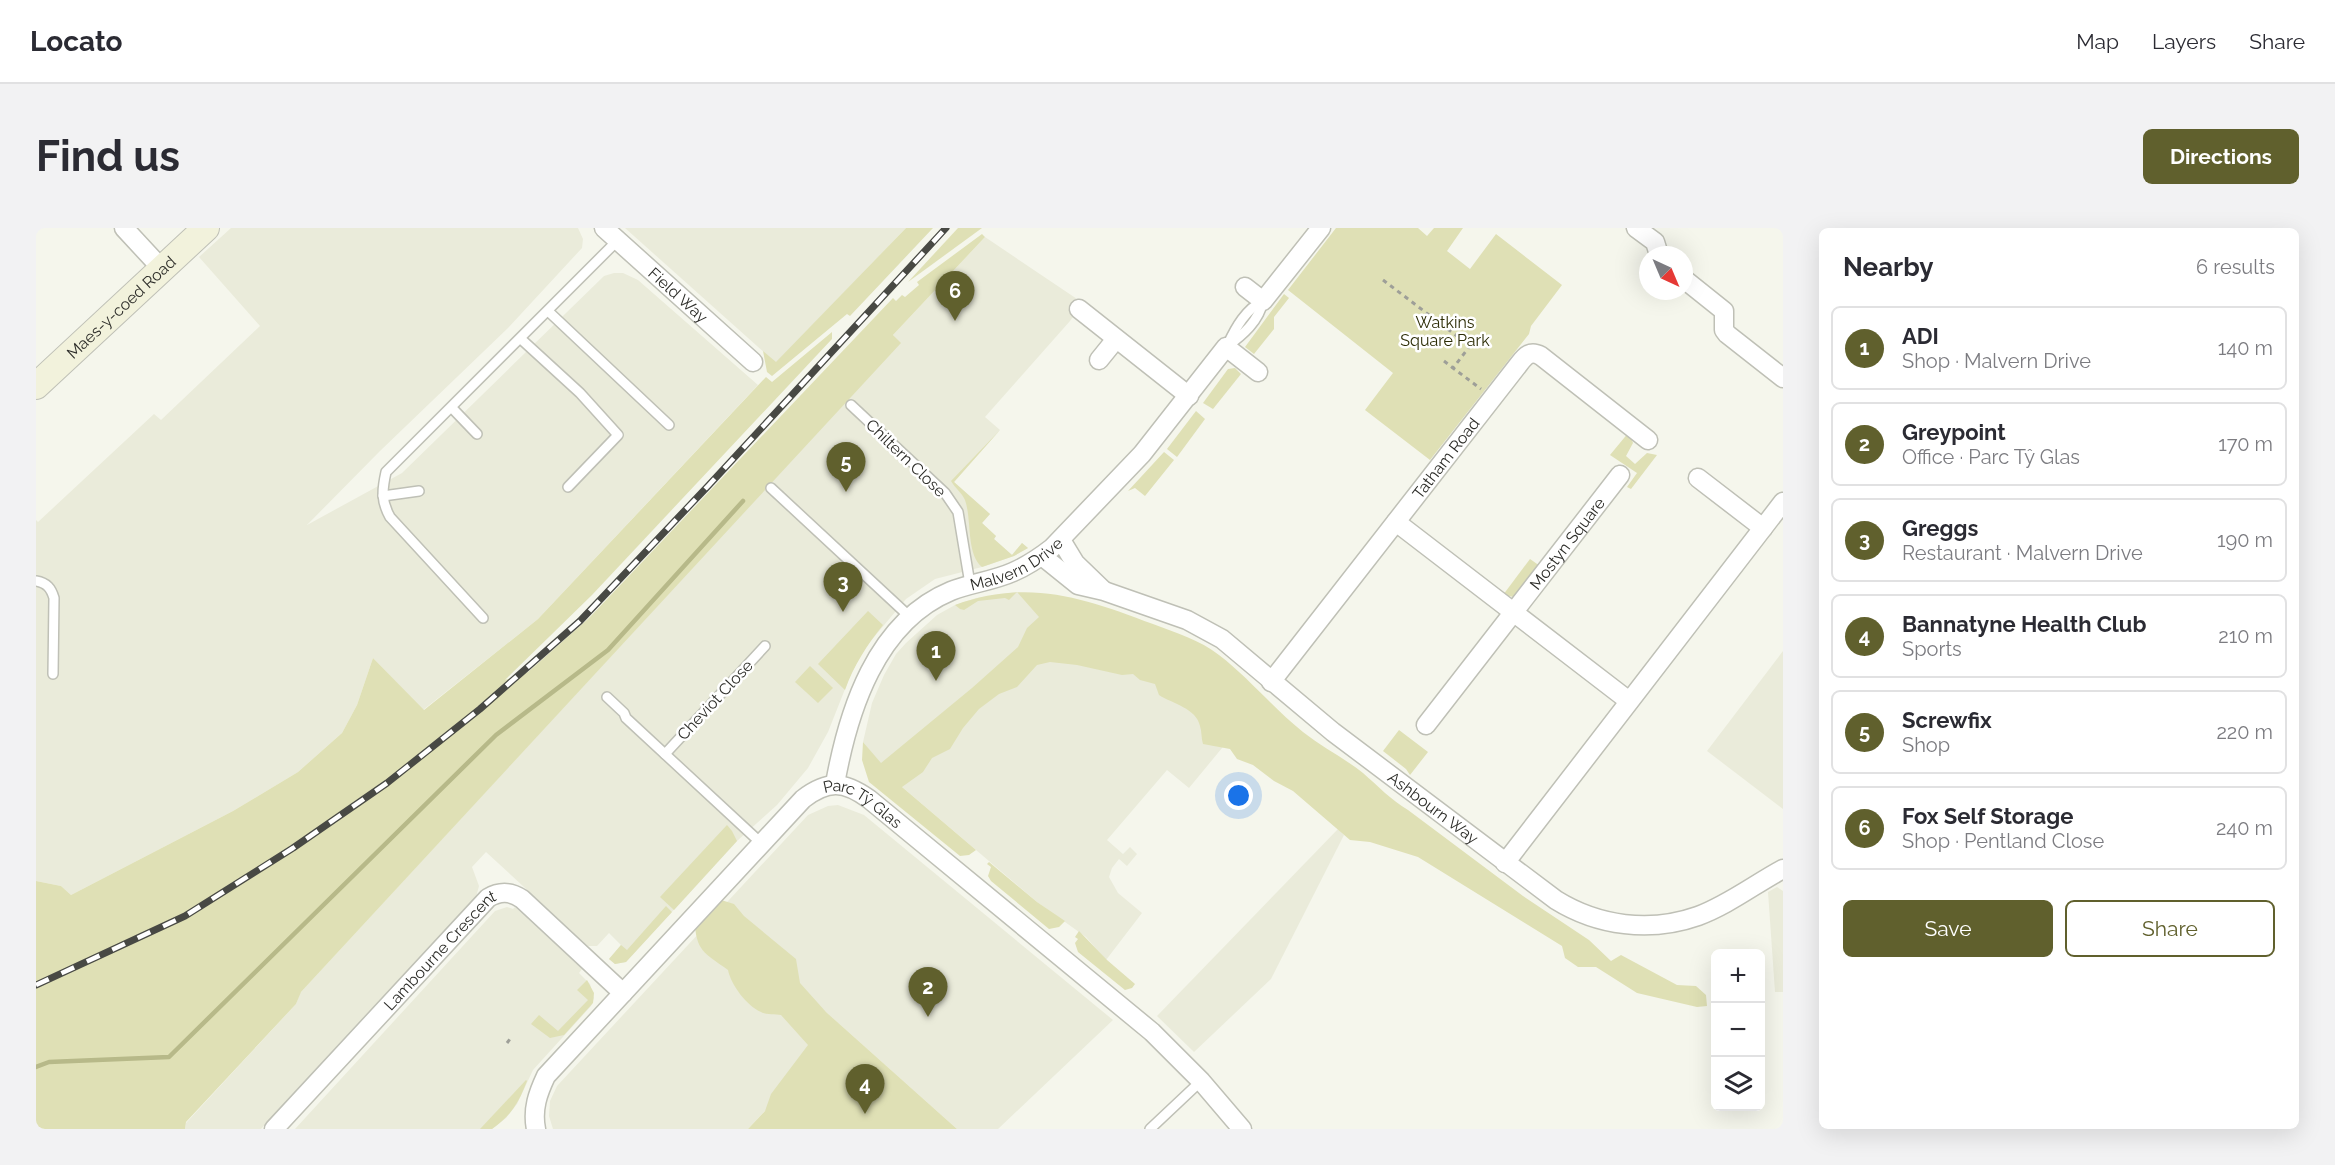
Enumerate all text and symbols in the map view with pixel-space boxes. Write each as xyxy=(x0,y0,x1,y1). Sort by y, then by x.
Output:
text: Locato xyxy=(30,25,122,58)
text: Map xyxy=(2076,29,2119,54)
text: Layers xyxy=(2152,29,2216,54)
text: Share xyxy=(2249,29,2305,54)
button: Directions xyxy=(2143,129,2299,184)
text: Find us xyxy=(36,132,180,181)
north arrow xyxy=(1639,246,1693,300)
street label: Maes-y-coed Road xyxy=(63,252,179,362)
text: Nearby xyxy=(1843,252,1933,282)
text: 6 results xyxy=(2196,255,2275,279)
street label: Field Way xyxy=(645,263,712,327)
pin: 6 xyxy=(936,272,974,321)
park label: Watkins Square Park xyxy=(1400,313,1490,350)
text: ADI xyxy=(1902,323,1939,349)
text: 1 xyxy=(1860,336,1869,360)
text: 140 m xyxy=(2218,336,2273,360)
text: Shop · Malvern Drive xyxy=(1902,349,2091,373)
street label: Tatham Road xyxy=(1408,414,1483,502)
street label: Chiltern Close xyxy=(862,415,950,501)
text: Greypoint xyxy=(1902,419,2006,445)
text: 2 xyxy=(1859,432,1870,456)
text: 170 m xyxy=(2218,432,2273,456)
pin: 5 xyxy=(826,442,866,492)
text: Office · Parc Tŷ Glas xyxy=(1902,445,2080,469)
street label: Mostyn Square xyxy=(1525,494,1609,593)
text: Greggs xyxy=(1902,515,1978,541)
text: 3 xyxy=(1859,528,1870,552)
text: 190 m xyxy=(2217,528,2273,552)
street label: Malvern Drive xyxy=(968,533,1067,594)
text: Restaurant · Malvern Drive xyxy=(1902,541,2143,565)
pin: 3 xyxy=(824,562,862,612)
text: Bannatyne Health Club xyxy=(1902,611,2146,637)
text: 4 xyxy=(1859,624,1870,648)
text: 210 m xyxy=(2218,624,2273,648)
pin: 1 xyxy=(916,632,956,681)
text: Sports xyxy=(1902,637,1962,661)
street label: Cheviot Close xyxy=(673,656,757,744)
text: Screwfix xyxy=(1902,707,1992,733)
text: 5 xyxy=(1859,720,1870,744)
text: 220 m xyxy=(2216,720,2273,744)
text: Shop xyxy=(1902,733,1950,757)
street label: Ashbourn Way xyxy=(1384,767,1482,848)
street label: Parc Tŷ Glas xyxy=(821,775,906,832)
your location xyxy=(1224,781,1253,810)
text: Fox Self Storage xyxy=(1902,803,2073,829)
text: 6 xyxy=(1858,816,1871,840)
text: 240 m xyxy=(2216,816,2273,840)
text: Shop · Pentland Close xyxy=(1902,829,2104,853)
street label: Lambourne Crescent xyxy=(380,886,499,1014)
button: Save xyxy=(1843,900,2053,957)
button: Share xyxy=(2065,900,2275,957)
map controls xyxy=(1711,949,1765,1111)
button: + xyxy=(1711,949,1765,1003)
pin: 2 xyxy=(908,968,948,1017)
button: − xyxy=(1711,1003,1765,1057)
button: layers xyxy=(1711,1057,1765,1111)
pin: 4 xyxy=(846,1064,884,1114)

